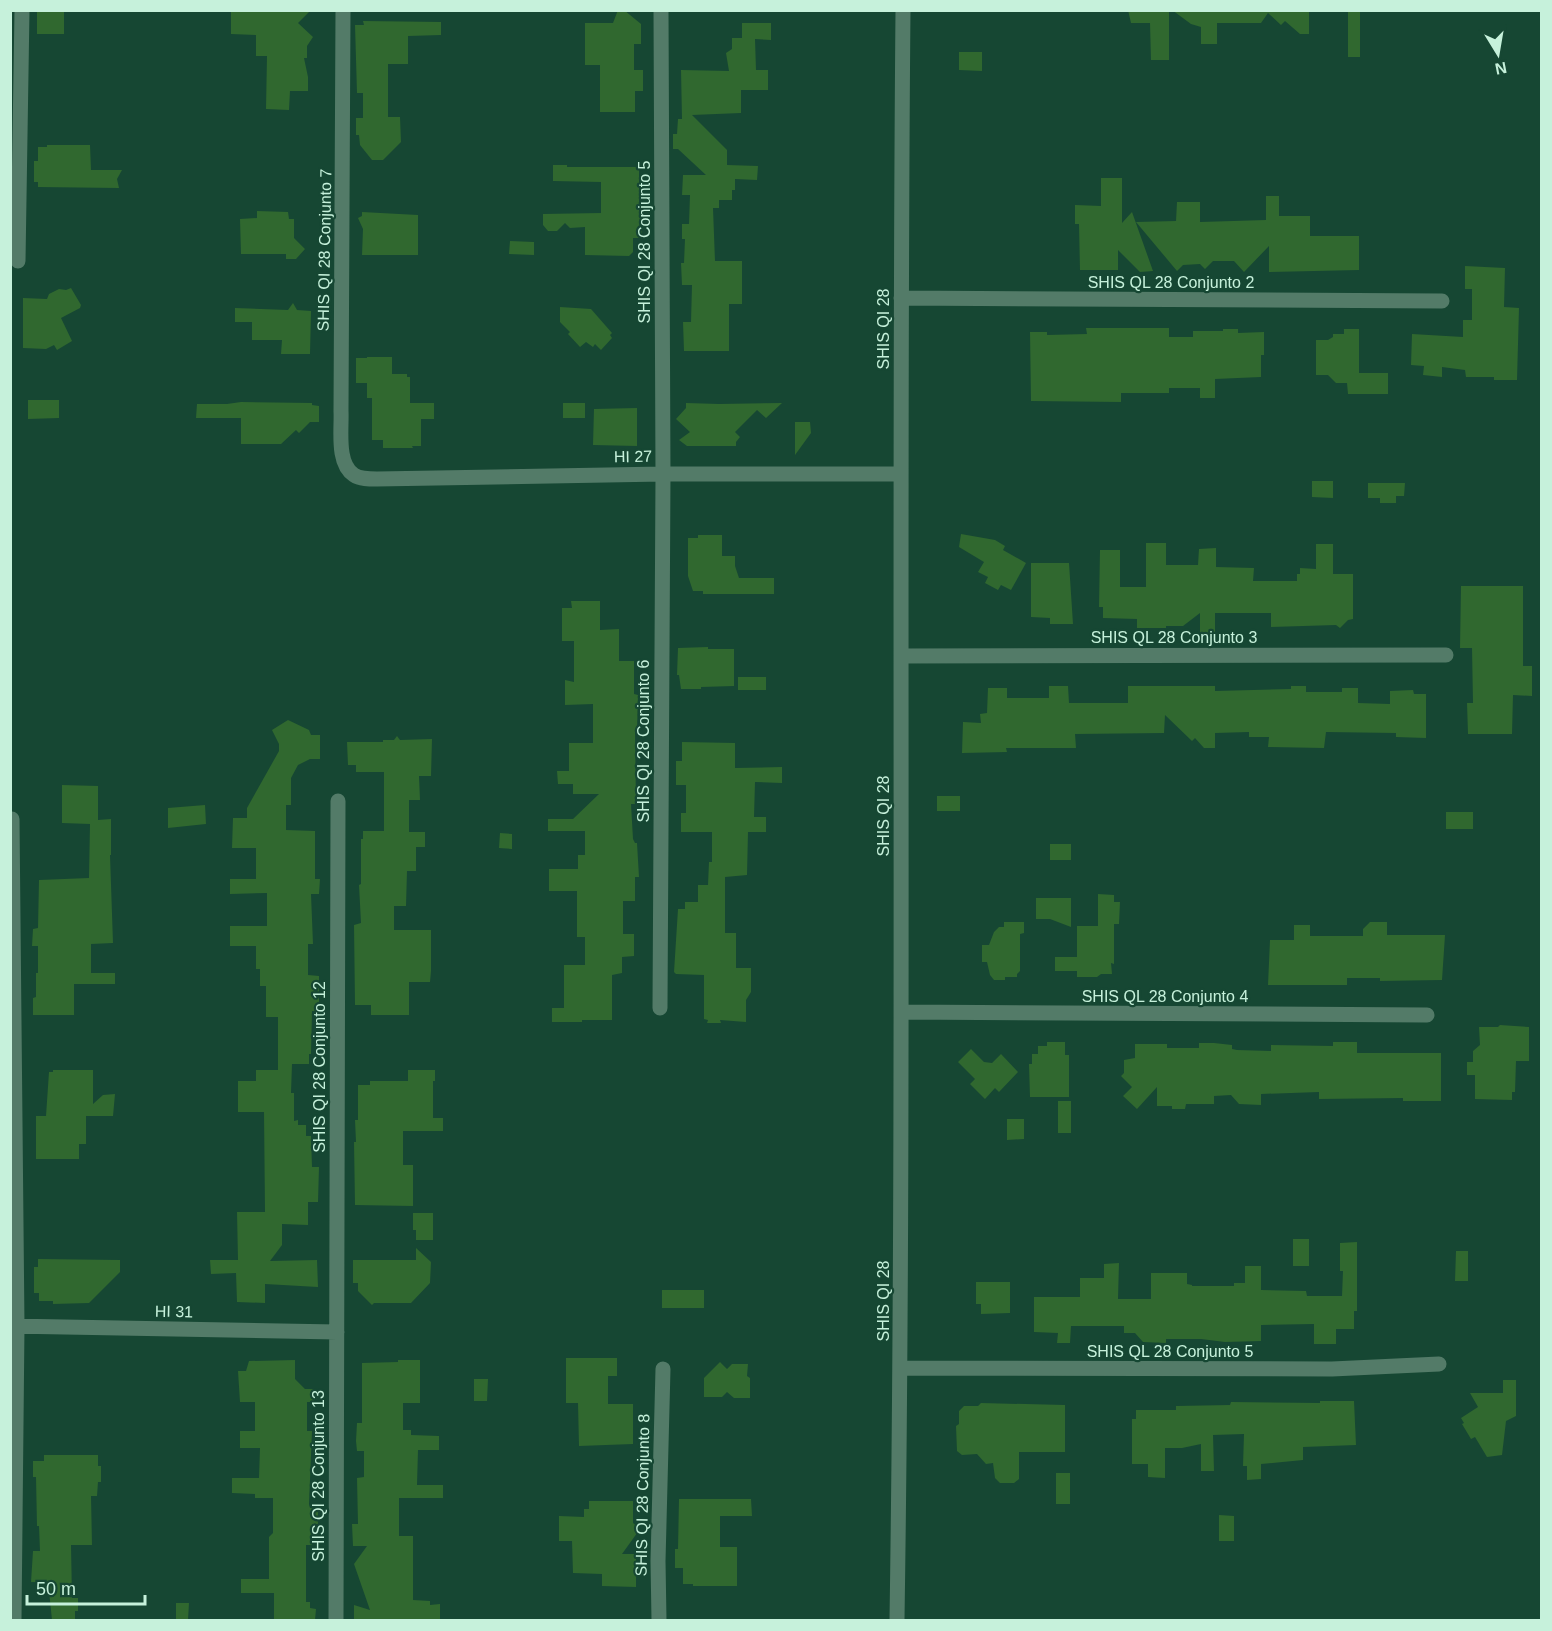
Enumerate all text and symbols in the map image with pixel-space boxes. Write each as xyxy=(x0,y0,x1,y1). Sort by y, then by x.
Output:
north arrow xyxy=(1468,24,1528,84)
text: N xyxy=(1493,59,1508,78)
street label: SHIS QI 28 Conjunto 5 xyxy=(636,161,653,323)
street label: SHIS QI 28 Conjunto 7 xyxy=(315,168,334,332)
street label: SHIS QL 28 Conjunto 2 xyxy=(1088,274,1254,291)
street label: SHIS QI 28 xyxy=(875,288,892,369)
street label: HI 27 xyxy=(614,448,652,465)
street label: SHIS QL 28 Conjunto 3 xyxy=(1091,629,1257,646)
street label: SHIS QI 28 Conjunto 6 xyxy=(635,660,652,822)
street label: SHIS QI 28 xyxy=(875,775,892,856)
street label: SHIS QI 28 Conjunto 12 xyxy=(311,981,328,1153)
street label: SHIS QL 28 Conjunto 4 xyxy=(1082,988,1248,1005)
street label: SHIS QI 28 xyxy=(875,1260,892,1341)
street label: HI 31 xyxy=(155,1303,193,1320)
street label: SHIS QL 28 Conjunto 5 xyxy=(1087,1343,1253,1360)
street label: SHIS QI 28 Conjunto 13 xyxy=(310,1390,327,1562)
street label: SHIS QI 28 Conjunto 8 xyxy=(633,1413,652,1577)
scale bar xyxy=(27,1568,146,1606)
text: 50 m xyxy=(36,1579,76,1599)

